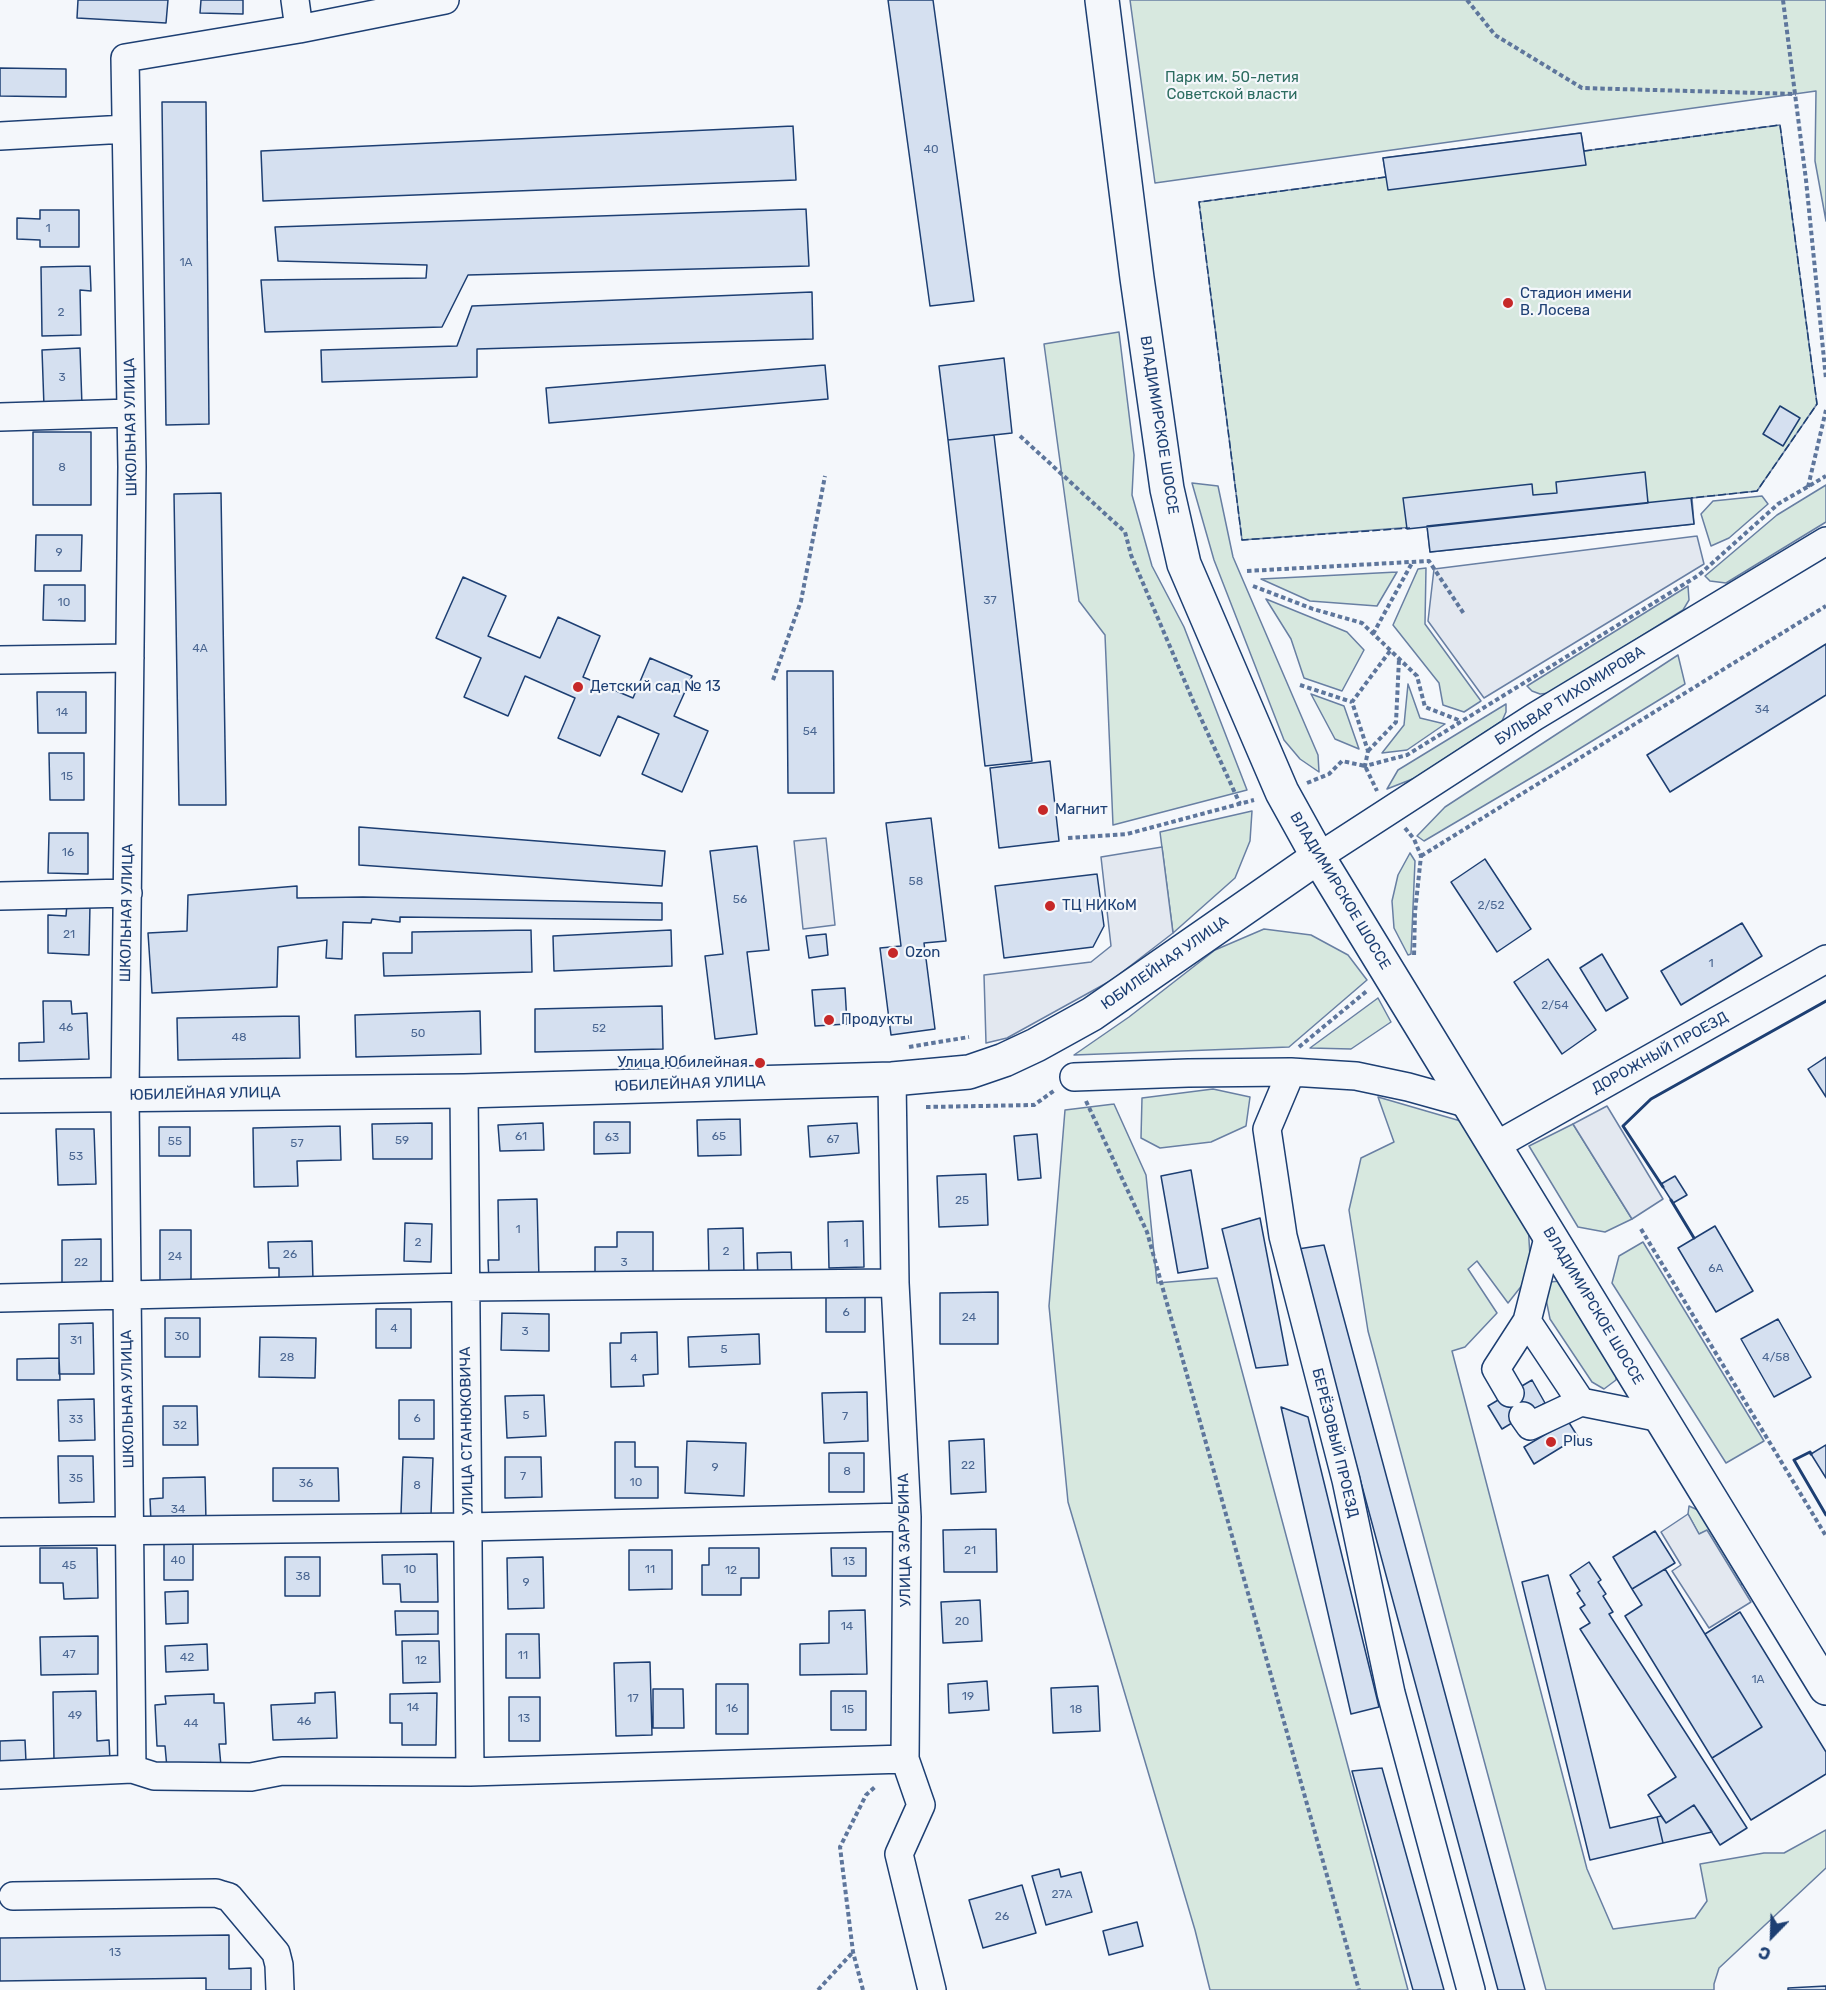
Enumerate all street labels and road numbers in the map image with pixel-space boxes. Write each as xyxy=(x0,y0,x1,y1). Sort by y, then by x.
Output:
street label: ВЛАДИМИРСКОЕ ШОССЕ xyxy=(1136,334,1182,516)
street label: ШКОЛЬНАЯ УЛИЦА xyxy=(121,358,141,496)
street label: БУЛЬВАР ТИХОМИРОВА xyxy=(1492,642,1648,750)
street label: ВЛАДИМИРСКОЕ ШОССЕ xyxy=(1286,809,1394,973)
street label: ШКОЛЬНАЯ УЛИЦА xyxy=(117,844,137,982)
street label: ЮБИЛЕЙНАЯ УЛИЦА xyxy=(1098,912,1232,1014)
street label: ДОРОЖНЫЙ ПРОЕЗД xyxy=(1589,1008,1731,1098)
street label: ЮБИЛЕЙНАЯ УЛИЦА xyxy=(614,1072,766,1096)
street label: ЮБИЛЕЙНАЯ УЛИЦА xyxy=(129,1084,281,1104)
street label: ВЛАДИМИРСКОЕ ШОССЕ xyxy=(1539,1224,1647,1388)
street label: ШКОЛЬНАЯ УЛИЦА xyxy=(118,1330,138,1468)
street label: УЛИЦА СТАНЮКОВИЧА xyxy=(457,1346,477,1516)
street label: БЕРЁЗОВЫЙ ПРОЕЗД xyxy=(1308,1366,1362,1520)
street label: УЛИЦА ЗАРУБИНА xyxy=(895,1473,915,1607)

